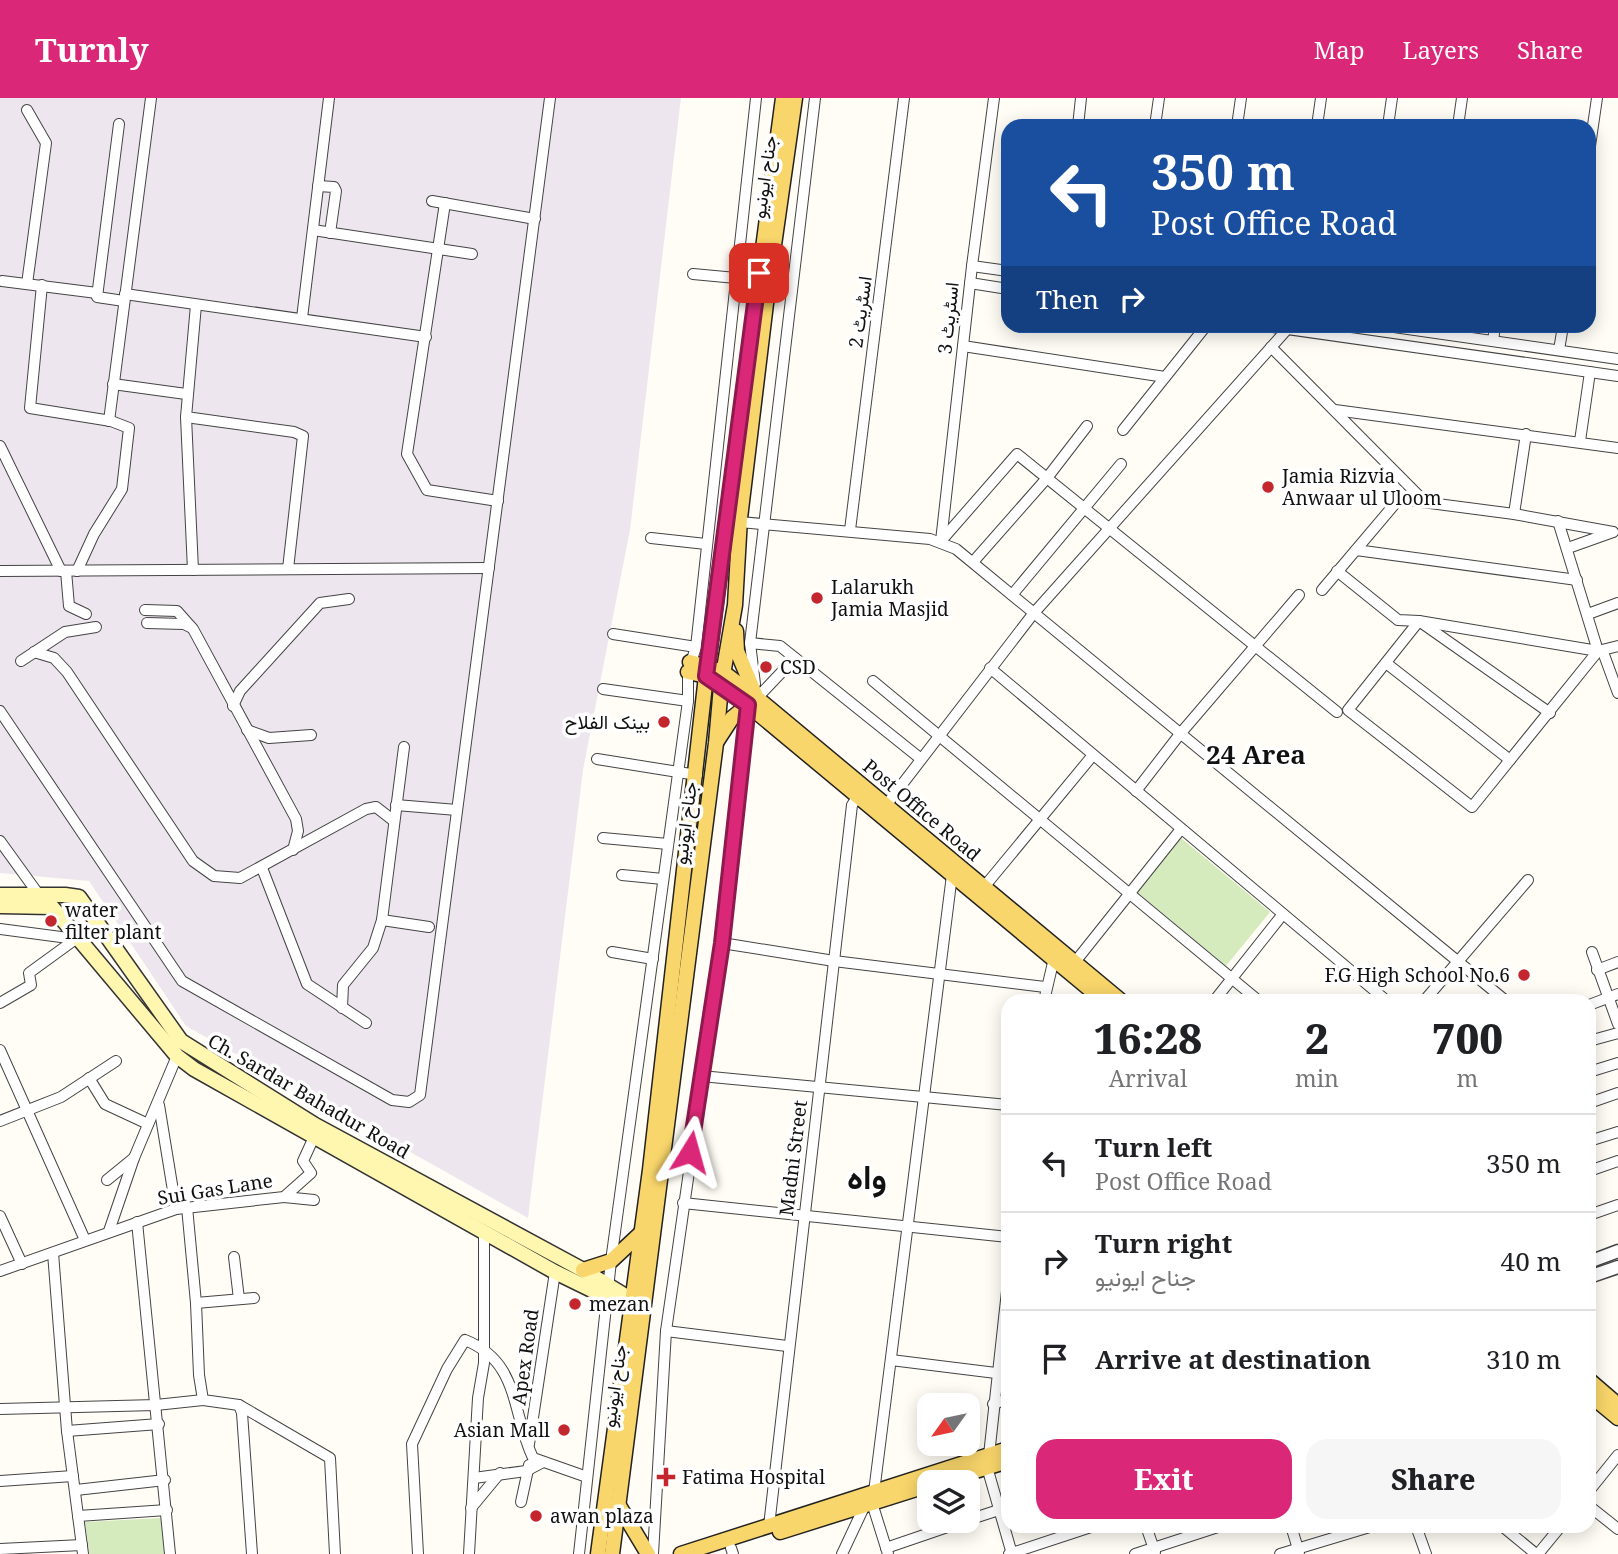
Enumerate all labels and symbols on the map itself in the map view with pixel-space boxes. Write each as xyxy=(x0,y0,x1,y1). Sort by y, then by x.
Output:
street label: جناح ایونیو xyxy=(745,134,783,220)
pin xyxy=(729,243,789,303)
street label: اسٹریٹ 2 xyxy=(842,274,878,350)
street label: اسٹریٹ 3 xyxy=(931,281,965,355)
place label: Jamia Rizvia Anwaar ul Uloom xyxy=(1281,463,1442,511)
marker: Jamia Rizvia Anwaar ul Uloom xyxy=(1260,479,1276,495)
place label: Lalarukh Jamia Masjid xyxy=(830,574,949,622)
marker: Lalarukh Jamia Masjid xyxy=(809,590,825,606)
place label: CSD xyxy=(780,654,816,680)
marker: CSD xyxy=(758,659,774,675)
place label: بینک الفلاح xyxy=(565,709,650,735)
marker: بینک الفلاح xyxy=(656,714,672,730)
district label: 24 Area xyxy=(1206,736,1306,772)
street label: Post Office Road xyxy=(858,753,987,867)
street label: جناح ایونیو xyxy=(667,780,703,866)
place label: water filter plant xyxy=(65,897,162,945)
marker: water filter plant xyxy=(43,913,59,929)
place label: F.G High School No.6 xyxy=(1324,962,1510,988)
marker: F.G High School No.6 xyxy=(1516,967,1532,983)
street label: Ch. Sardar Bahadur Road xyxy=(203,1028,415,1165)
street label: Madni Street xyxy=(773,1098,813,1217)
position arrow xyxy=(653,1115,727,1189)
district label: واہ xyxy=(847,1154,887,1199)
street label: Sui Gas Lane xyxy=(156,1167,274,1211)
place label: mezan xyxy=(589,1291,650,1317)
marker: mezan xyxy=(567,1296,583,1312)
street label: Apex Road xyxy=(505,1307,545,1407)
street label: جناح ایونیو xyxy=(595,1343,633,1429)
north arrow xyxy=(917,1393,980,1456)
place label: Asian Mall xyxy=(454,1417,550,1443)
marker: Asian Mall xyxy=(556,1422,572,1438)
place label: Fatima Hospital xyxy=(682,1464,825,1490)
marker: Fatima Hospital xyxy=(656,1467,676,1487)
place label: awan plaza xyxy=(550,1503,654,1529)
marker: awan plaza xyxy=(528,1508,544,1524)

